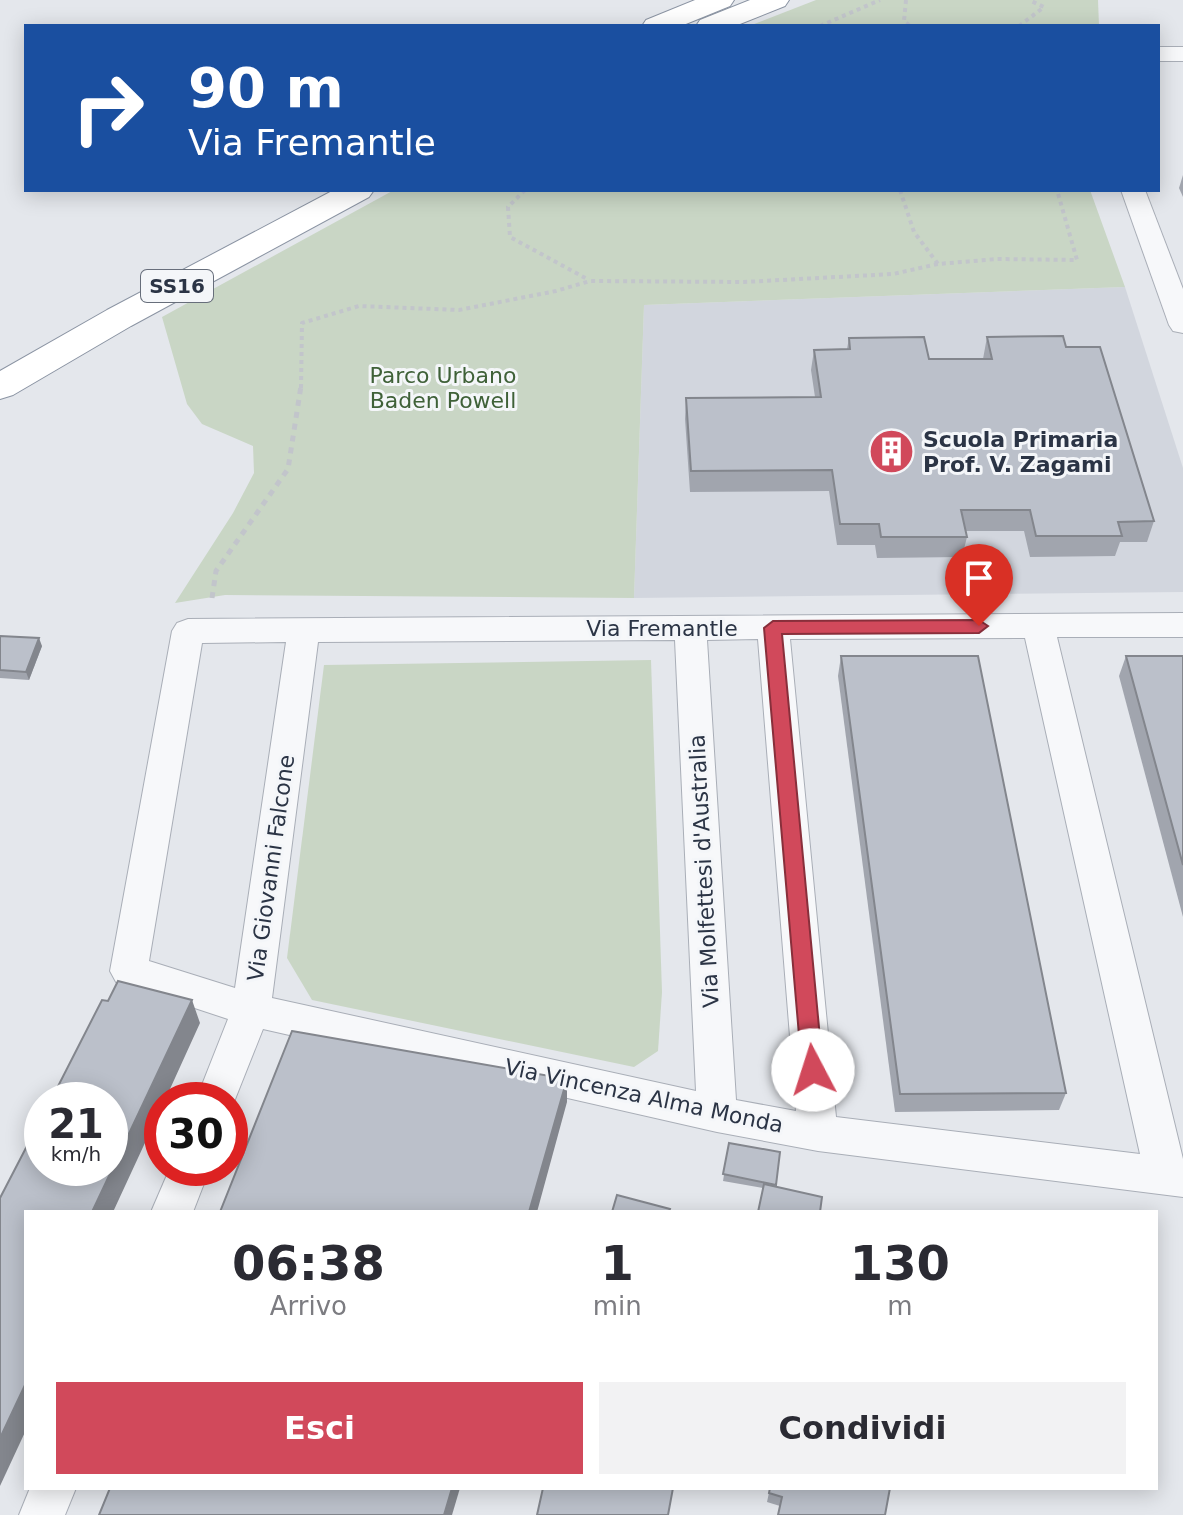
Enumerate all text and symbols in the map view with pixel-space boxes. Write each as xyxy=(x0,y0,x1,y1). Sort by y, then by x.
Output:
text: 90 m xyxy=(188,55,344,120)
icon: right xyxy=(56,56,160,160)
text: Via Fremantle xyxy=(188,122,436,163)
road number: SS16 xyxy=(141,270,213,302)
park label: Parco Urbano Baden Powell xyxy=(370,363,516,413)
place label: Scuola Primaria Prof. V. Zagami xyxy=(923,427,1118,477)
building icon: Scuola Primaria Prof. V. Zagami xyxy=(868,428,916,476)
pin xyxy=(945,544,1013,626)
icon: arrive xyxy=(957,556,1001,600)
street label: Via Fremantle xyxy=(586,616,738,641)
street label: Via Molfettesi d'Australia xyxy=(684,734,724,1008)
street label: Via Giovanni Falcone xyxy=(243,753,299,983)
position arrow xyxy=(771,1028,855,1112)
street label: Via Vincenza Alma Monda xyxy=(502,1054,786,1138)
speed limit sign: 30 xyxy=(144,1082,248,1186)
text: 21 xyxy=(48,1101,104,1147)
text: km/h xyxy=(51,1142,101,1166)
text: 06:38 xyxy=(232,1235,385,1291)
text: 1 xyxy=(601,1235,634,1291)
text: 130 xyxy=(850,1235,950,1291)
text: Arrivo xyxy=(270,1291,347,1321)
text: min xyxy=(593,1291,642,1321)
text: m xyxy=(887,1291,913,1321)
button: Esci xyxy=(56,1382,583,1474)
button: Condividi xyxy=(599,1382,1126,1474)

